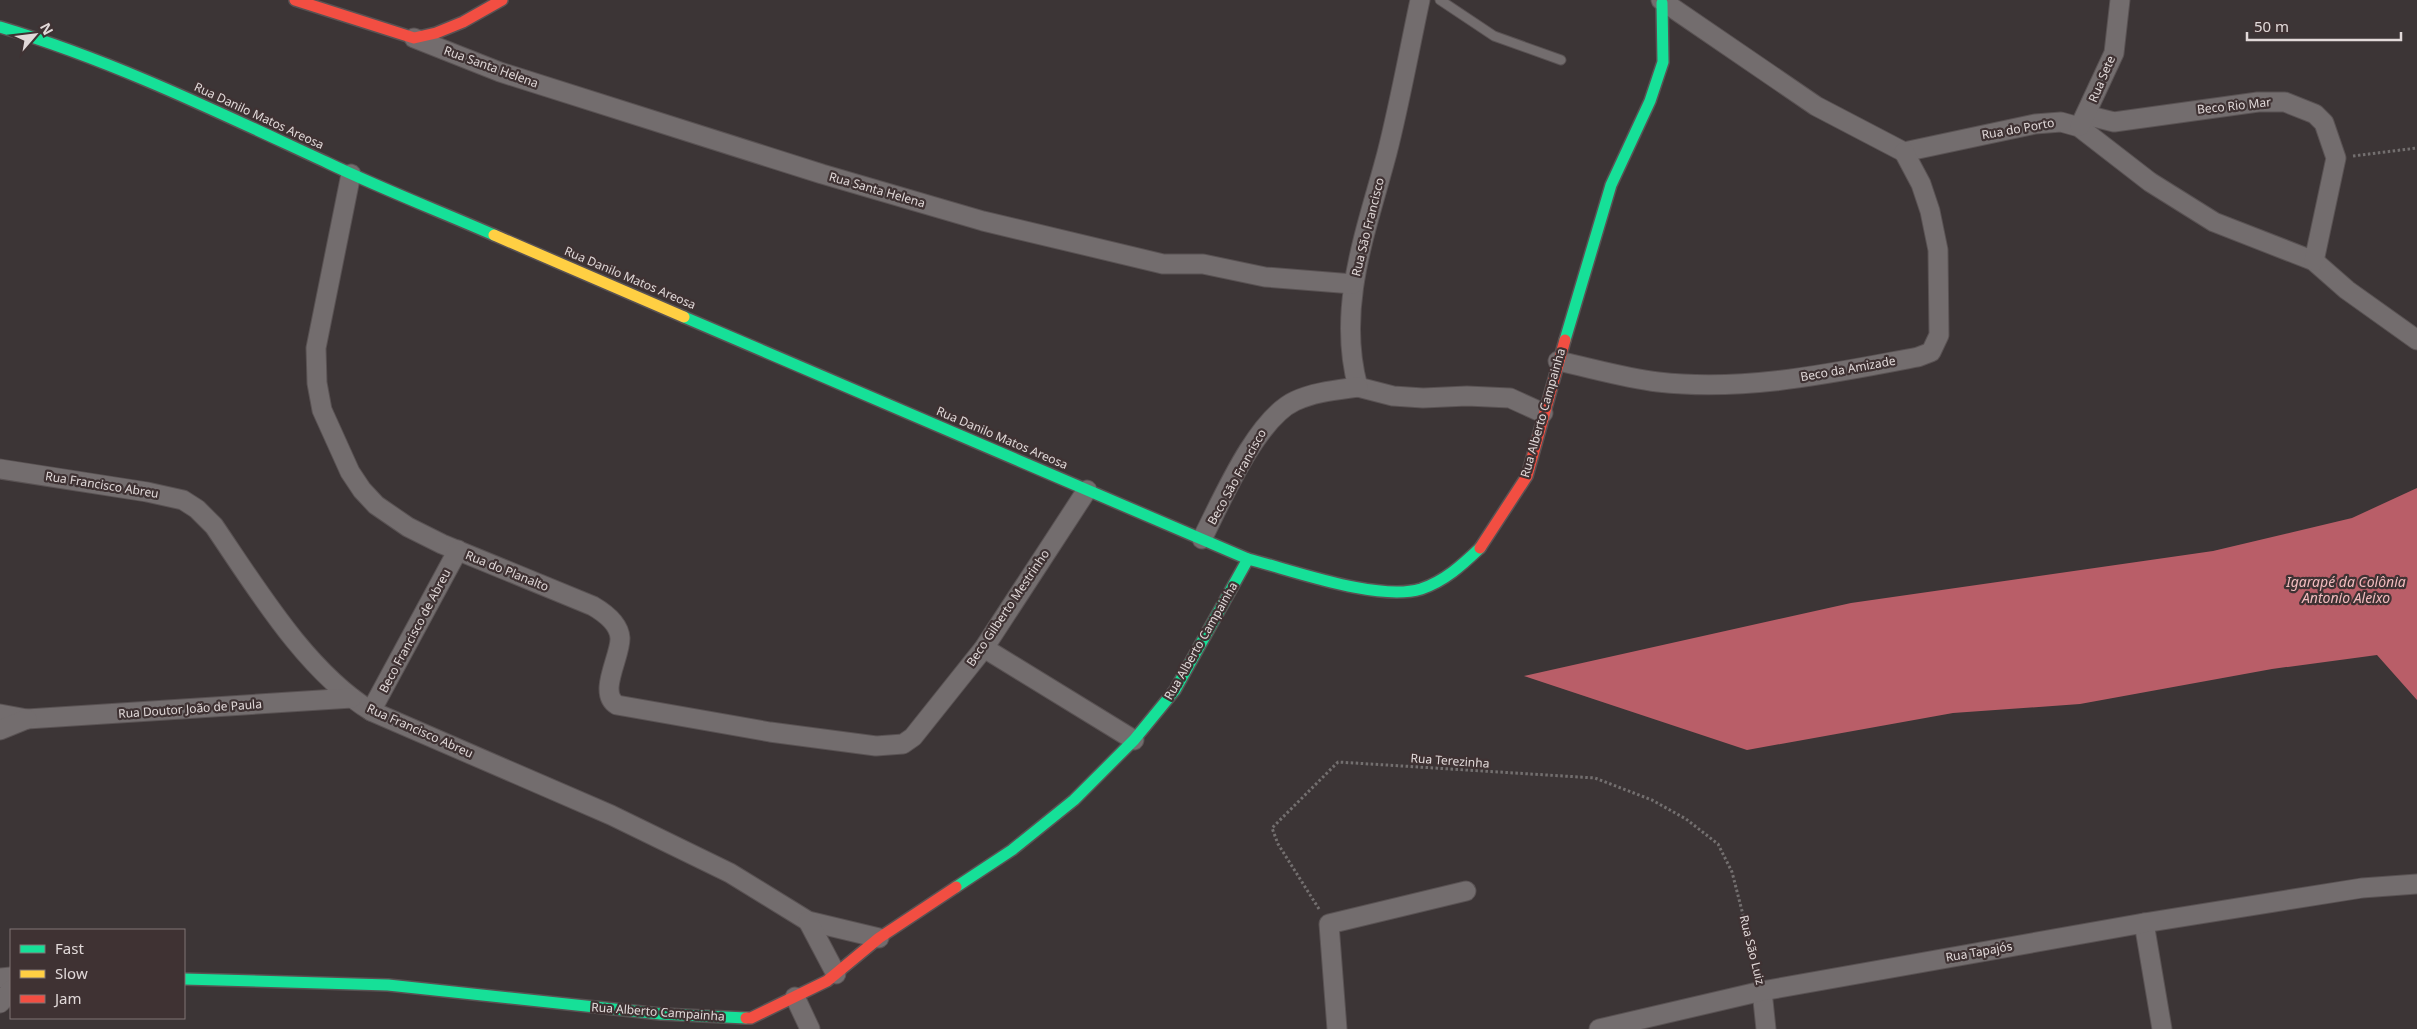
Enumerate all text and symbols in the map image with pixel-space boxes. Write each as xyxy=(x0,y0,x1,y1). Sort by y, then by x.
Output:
north arrow xyxy=(10,10,60,60)
scale bar xyxy=(2247,10,2401,42)
text: 50 m xyxy=(2254,16,2289,36)
text: N xyxy=(36,19,58,38)
street label: Rua Santa Helena xyxy=(442,42,541,92)
street label: Rua Sete xyxy=(2084,53,2119,105)
street label: Rua Danilo Matos Areosa xyxy=(192,78,327,153)
street label: Beco Rio Mar xyxy=(2196,93,2272,118)
street label: Rua do Porto xyxy=(1980,114,2056,143)
street label: Rua Santa Helena xyxy=(827,168,927,211)
street label: Rua São Francisco xyxy=(1347,176,1388,278)
street label: Rua Danilo Matos Areosa xyxy=(562,242,698,313)
street label: Rua Alberto Campainha xyxy=(1516,346,1569,479)
street label: Beco da Amizade xyxy=(1799,352,1897,385)
street label: Rua Danilo Matos Areosa xyxy=(934,402,1070,473)
street label: Beco São Francisco xyxy=(1203,426,1270,528)
street label: Rua Francisco Abreu xyxy=(44,467,160,502)
street label: Rua do Planalto xyxy=(463,546,551,595)
street label: Beco Gilberto Mestrinho xyxy=(962,546,1053,669)
street label: Beco Francisco de Abreu xyxy=(375,566,454,696)
water label: Igarapé da Colônia Antonio Aleixo xyxy=(2285,572,2406,607)
street label: Rua Alberto Campainha xyxy=(1160,579,1241,703)
street label: Rua Doutor João de Paula xyxy=(118,695,262,722)
street label: Rua Francisco Abreu xyxy=(364,699,476,762)
street label: Rua Terezinha xyxy=(1410,749,1490,772)
street label: Rua São Luiz xyxy=(1736,913,1769,987)
legend xyxy=(10,929,185,1019)
street label: Rua Tapajós xyxy=(1944,937,2014,966)
text: Fast xyxy=(55,938,84,958)
text: Slow xyxy=(55,963,88,983)
text: Jam xyxy=(53,988,82,1008)
street label: Rua Alberto Campainha xyxy=(591,998,725,1025)

